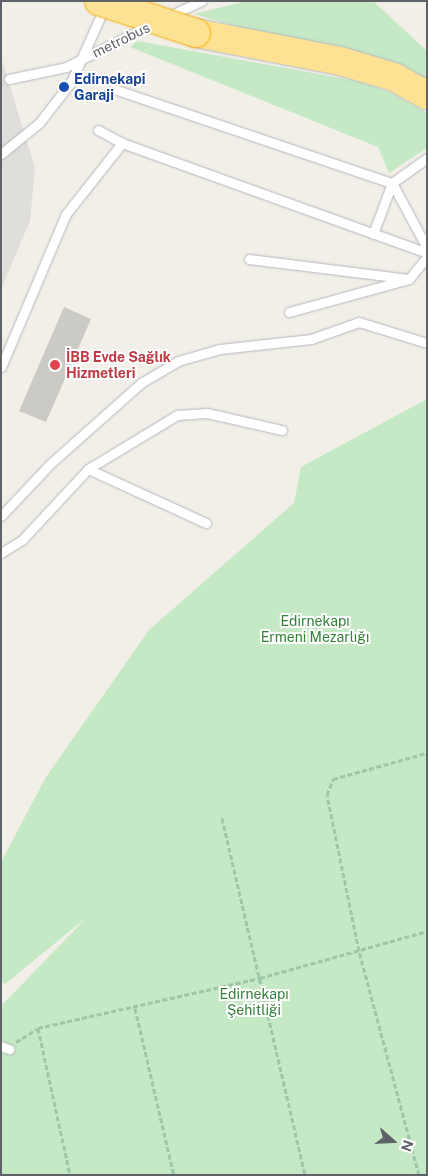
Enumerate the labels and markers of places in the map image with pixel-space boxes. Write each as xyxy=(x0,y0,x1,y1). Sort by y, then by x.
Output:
place label: Edirnekapi Garaji xyxy=(74,71,145,104)
marker: Edirnekapi Garaji xyxy=(58,81,70,93)
place label: İBB Evde Sağlık Hizmetleri xyxy=(66,349,171,382)
marker: İBB Evde Sağlık Hizmetleri xyxy=(48,358,62,372)

